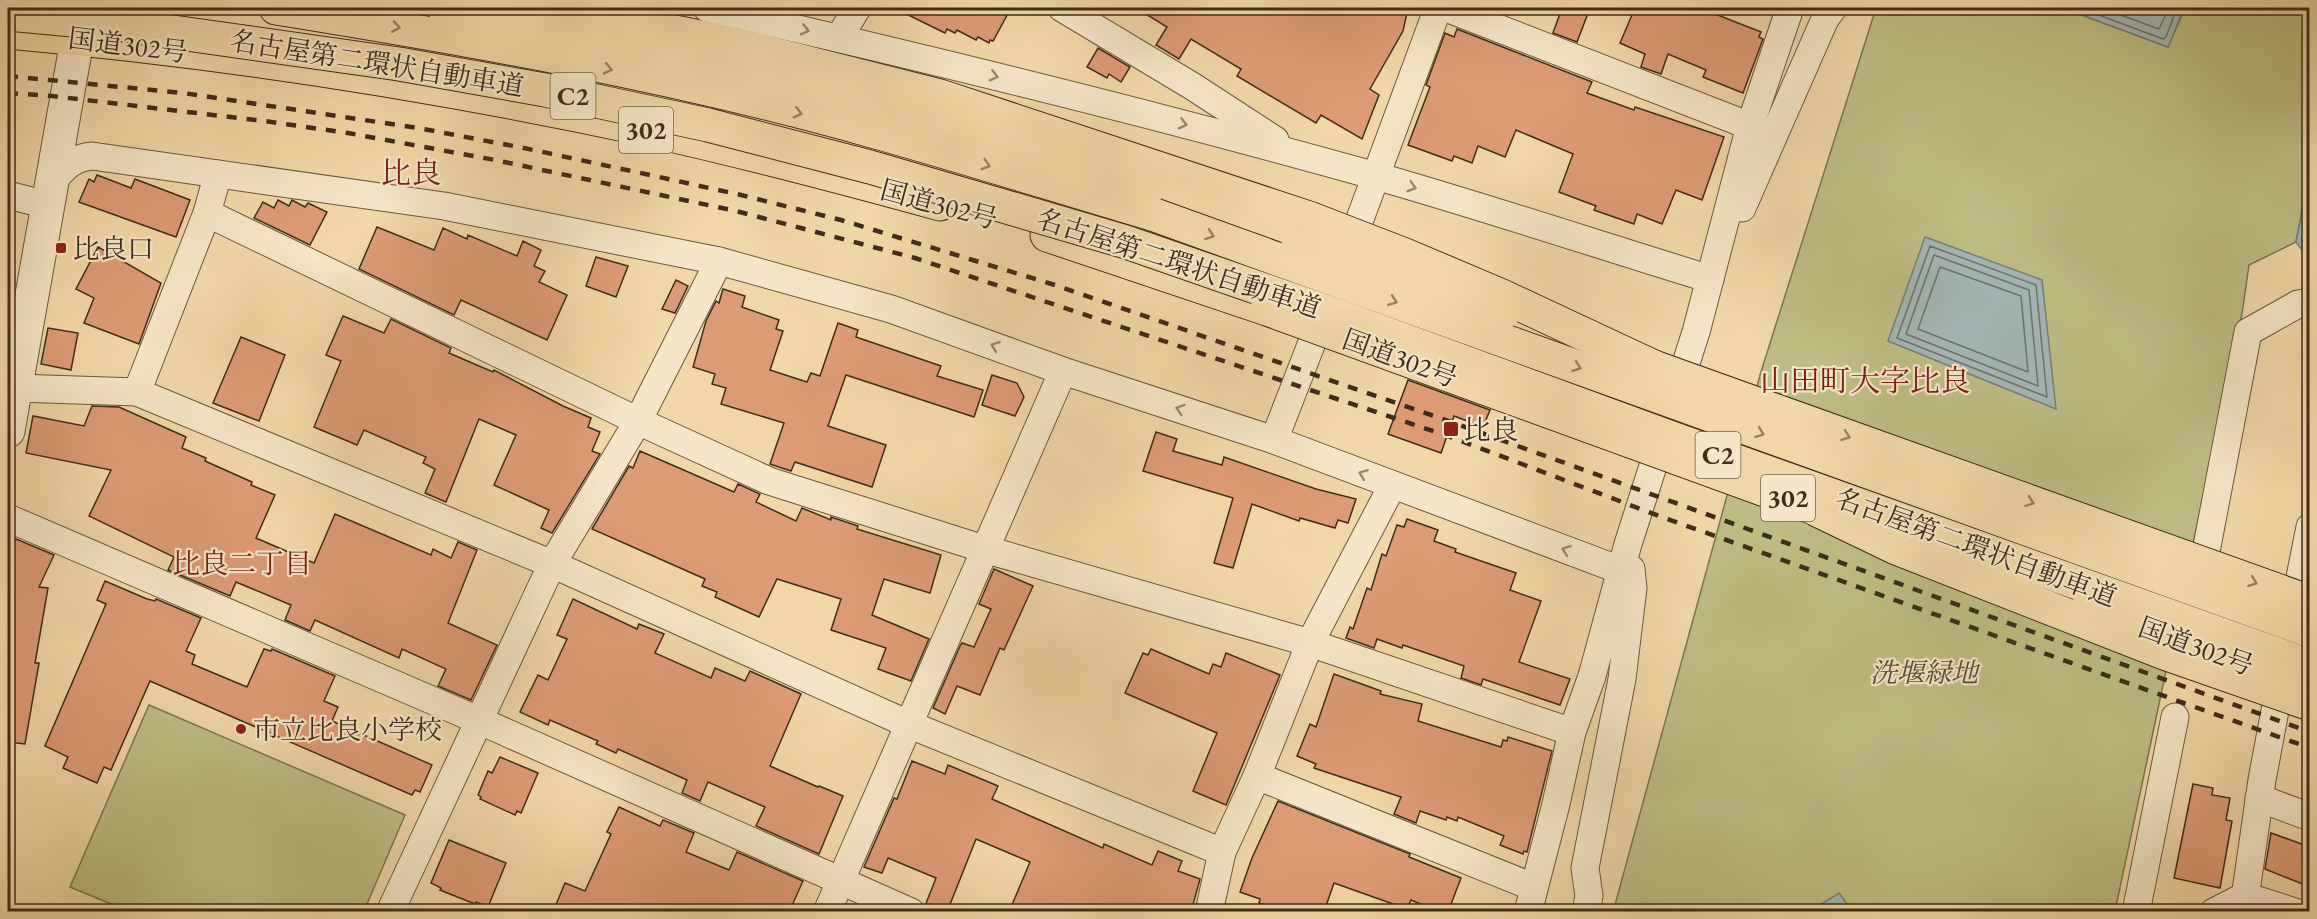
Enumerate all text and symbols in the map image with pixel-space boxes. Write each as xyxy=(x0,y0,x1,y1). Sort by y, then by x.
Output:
street label: 国道302号 xyxy=(66,20,190,70)
one-way arrow xyxy=(391,21,401,33)
street label: 名古屋第二環状自動車道 xyxy=(228,22,526,104)
one-way arrow xyxy=(800,23,810,36)
one-way arrow xyxy=(603,61,613,74)
one-way arrow xyxy=(989,68,999,81)
road number: C2 xyxy=(550,73,596,119)
one-way arrow xyxy=(793,105,803,118)
road number: 302 xyxy=(619,107,673,153)
one-way arrow xyxy=(1178,116,1188,129)
district label: 比良 xyxy=(381,153,441,192)
one-way arrow xyxy=(980,158,991,170)
street label: 国道302号 xyxy=(877,172,1001,236)
one-way arrow xyxy=(1406,180,1417,192)
street label: 名古屋第二環状自動車道 xyxy=(1032,200,1326,326)
one-way arrow xyxy=(1204,227,1215,240)
place label: 比良口 xyxy=(73,231,154,266)
marker: 比良口 xyxy=(54,241,68,255)
one-way arrow xyxy=(1387,294,1398,306)
street label: 国道302号 xyxy=(1338,321,1462,395)
one-way arrow xyxy=(990,341,1001,354)
one-way arrow xyxy=(1570,360,1581,372)
district label: 山田町大字比良 xyxy=(1760,361,1970,400)
one-way arrow xyxy=(1175,404,1186,416)
place label: 比良 xyxy=(1464,412,1518,447)
marker: 比良 xyxy=(1442,420,1460,438)
one-way arrow xyxy=(1754,426,1765,438)
one-way arrow xyxy=(1840,428,1851,441)
road number: C2 xyxy=(1696,432,1740,478)
one-way arrow xyxy=(1358,469,1369,482)
road number: 302 xyxy=(1761,475,1815,521)
street label: 名古屋第二環状自動車道 xyxy=(1830,480,2122,614)
one-way arrow xyxy=(2024,494,2034,507)
district label: 比良二丁目 xyxy=(172,545,312,581)
one-way arrow xyxy=(1561,545,1572,557)
one-way arrow xyxy=(2247,574,2258,587)
street label: 国道302号 xyxy=(2134,609,2258,683)
park label: 洗堰緑地 xyxy=(1870,655,1981,690)
place label: 市立比良小学校 xyxy=(253,712,442,747)
marker: 市立比良小学校 xyxy=(234,722,248,736)

